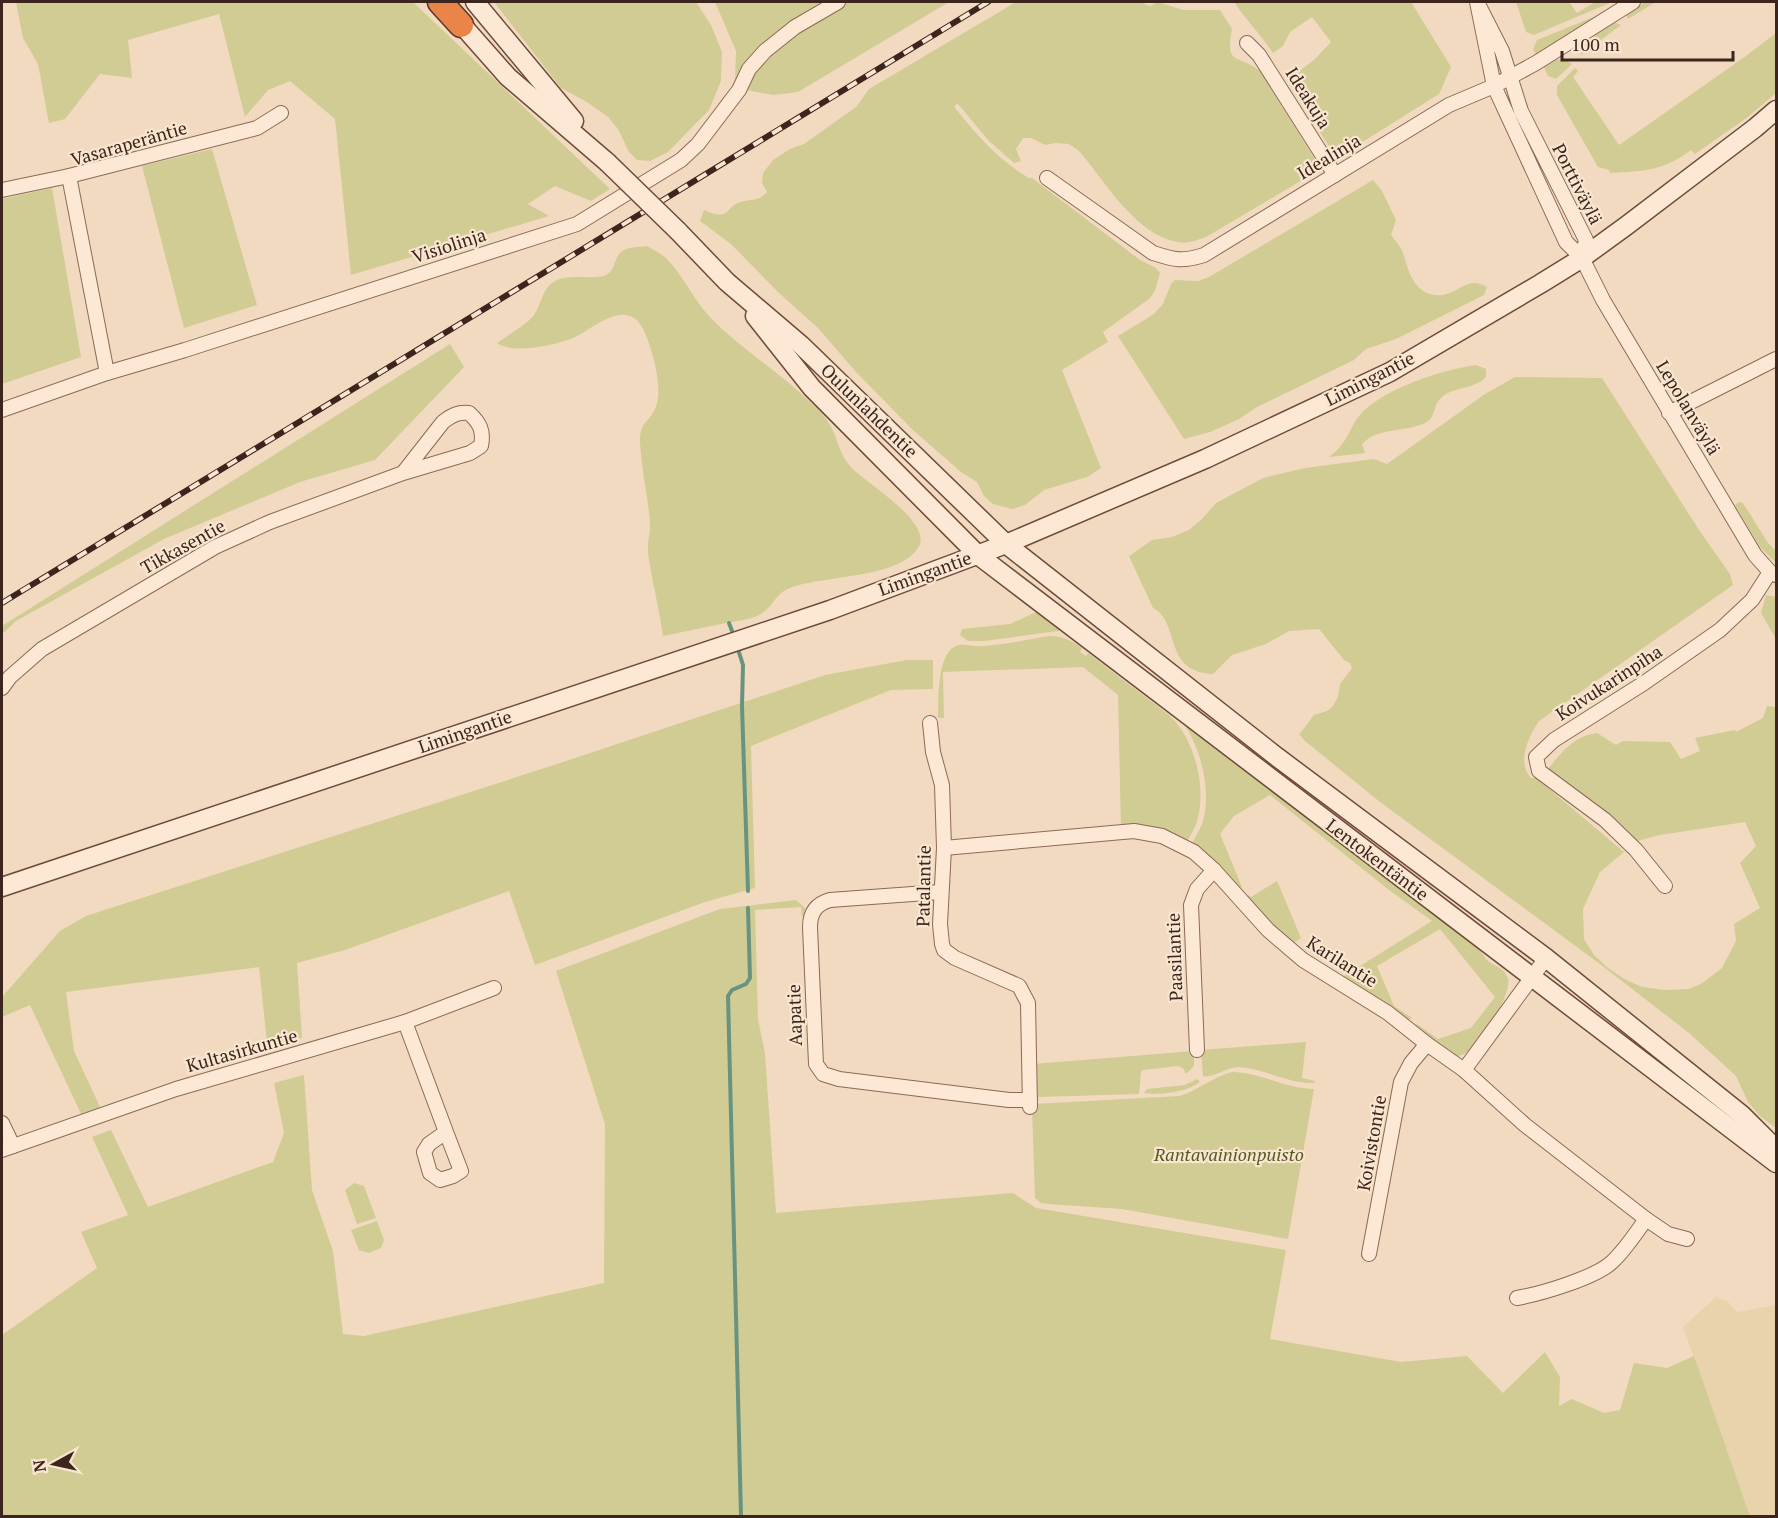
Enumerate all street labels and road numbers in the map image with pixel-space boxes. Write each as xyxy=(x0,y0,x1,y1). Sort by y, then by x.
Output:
street label: Ideakuja xyxy=(1281,62,1337,133)
street label: Vasaraperäntie xyxy=(68,115,190,171)
street label: Idealinja xyxy=(1292,128,1365,185)
street label: Porttiväylä xyxy=(1547,139,1608,228)
street label: Visiolinja xyxy=(409,222,489,268)
street label: Limingantie xyxy=(1321,345,1418,411)
street label: Lepolanväylä xyxy=(1651,356,1726,459)
street label: Oulunlahdentie xyxy=(816,358,923,463)
street label: Tikkasentie xyxy=(136,513,229,579)
street label: Limingantie xyxy=(875,545,974,601)
street label: Koivukarinpiha xyxy=(1551,639,1666,726)
street label: Limingantie xyxy=(415,704,515,758)
street label: Lentokentäntie xyxy=(1321,813,1434,906)
street label: Patalantie xyxy=(910,845,936,927)
street label: Paasilantie xyxy=(1160,912,1188,1002)
street label: Karilantie xyxy=(1303,930,1383,992)
street label: Aapatie xyxy=(781,984,807,1046)
street label: Kultasirkuntie xyxy=(183,1023,300,1077)
street label: Koivistontie xyxy=(1351,1093,1391,1193)

